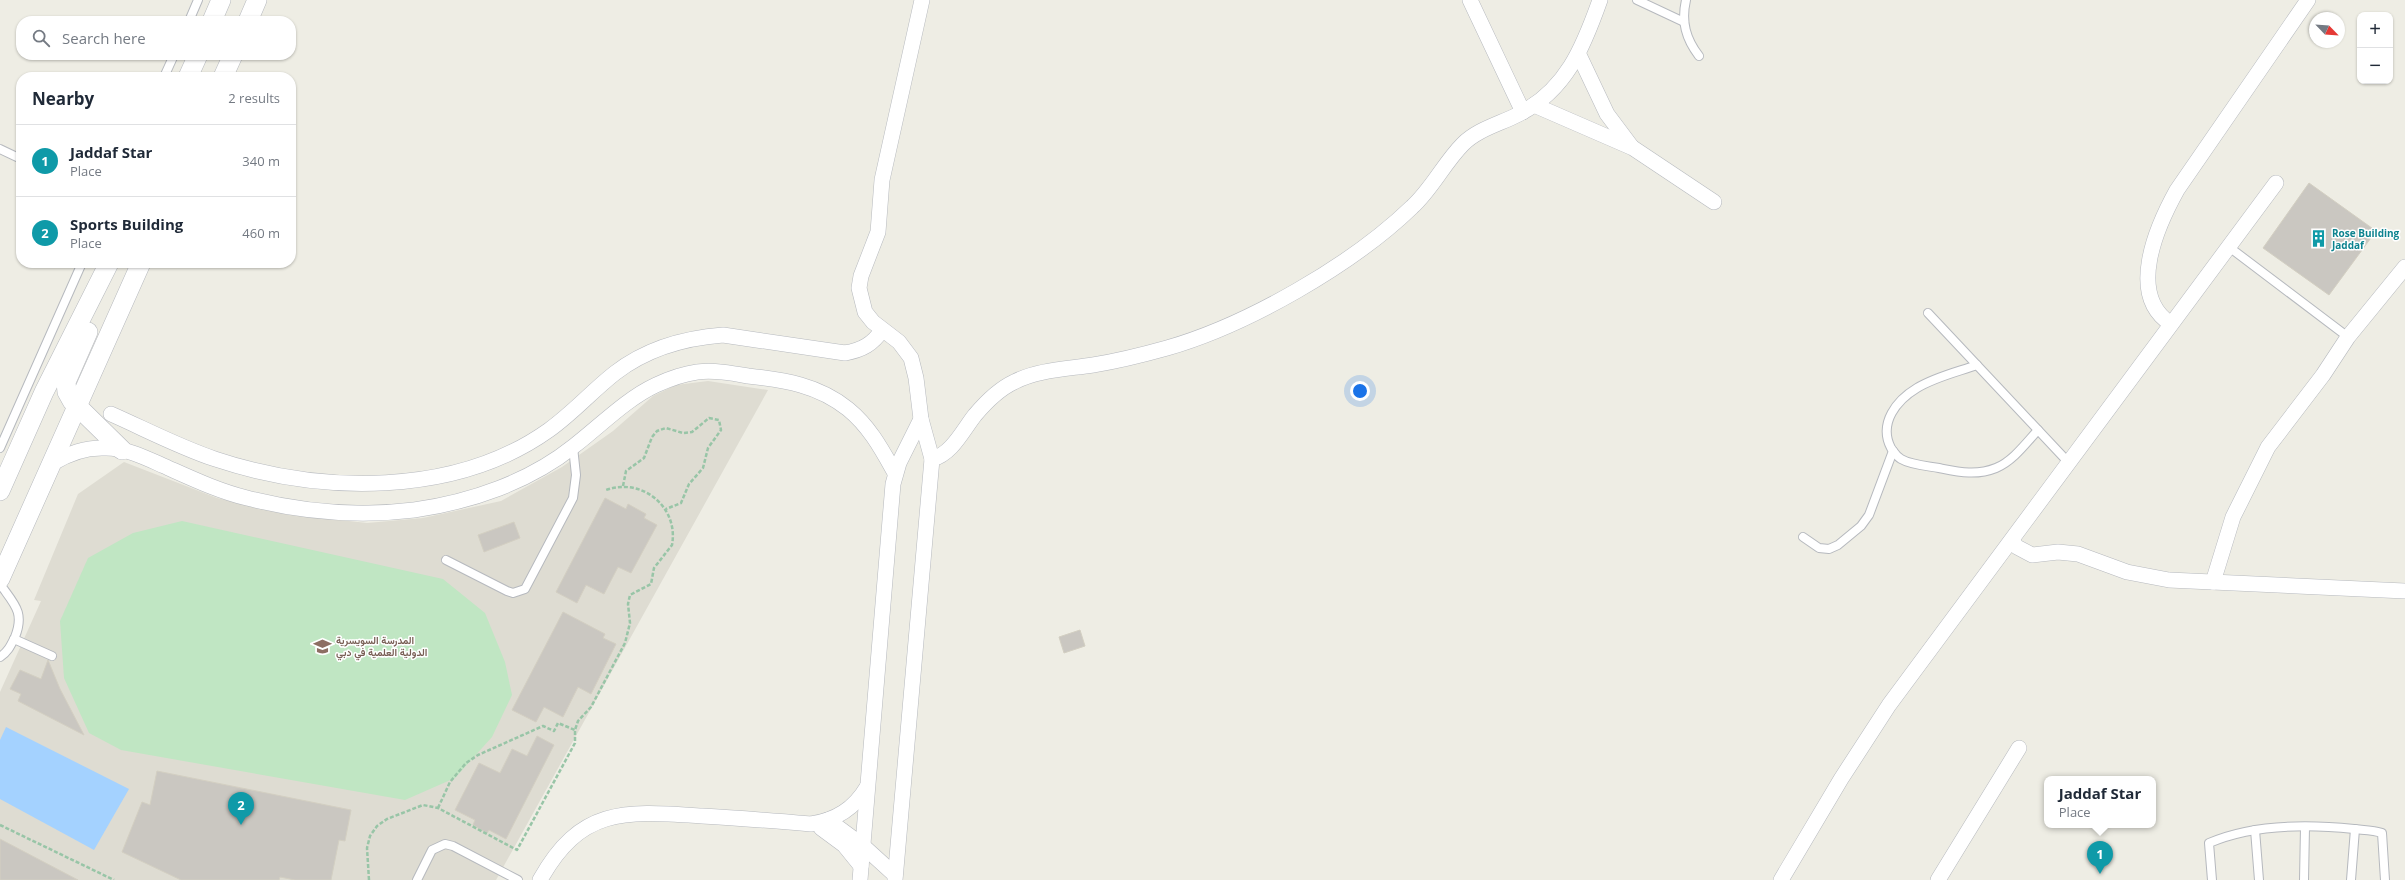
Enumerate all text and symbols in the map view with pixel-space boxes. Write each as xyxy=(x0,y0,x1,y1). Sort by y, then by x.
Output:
north arrow xyxy=(2309,12,2345,48)
map controls xyxy=(2357,12,2393,84)
button: + xyxy=(2357,12,2393,48)
search box xyxy=(16,16,296,60)
icon: search xyxy=(30,27,52,49)
text: Search here xyxy=(62,28,146,48)
button: − xyxy=(2357,48,2393,84)
text: Nearby xyxy=(32,87,94,110)
text: 2 results xyxy=(228,89,280,107)
text: Jaddaf Star xyxy=(70,142,152,162)
text: 1 xyxy=(41,152,49,170)
text: 340 m xyxy=(242,152,280,170)
text: Place xyxy=(70,162,102,180)
text: Sports Building xyxy=(70,214,183,234)
text: 2 xyxy=(41,224,49,242)
text: 460 m xyxy=(242,224,280,242)
place label: Rose Building Jaddaf xyxy=(2331,226,2400,252)
building icon: Rose Building Jaddaf xyxy=(2309,229,2329,249)
text: Place xyxy=(70,234,102,252)
your location xyxy=(1350,381,1370,401)
place label: المدرسة السويسرية الدولية العلمية في دبي xyxy=(336,633,427,661)
school or university icon: المدرسة السويسرية الدولية العلمية في دبي xyxy=(313,636,333,656)
popup xyxy=(2044,776,2156,828)
text: Jaddaf Star xyxy=(2059,783,2141,803)
pin: 2 xyxy=(228,792,254,825)
text: Place xyxy=(2059,803,2091,821)
pin: 1 xyxy=(2087,841,2113,874)

